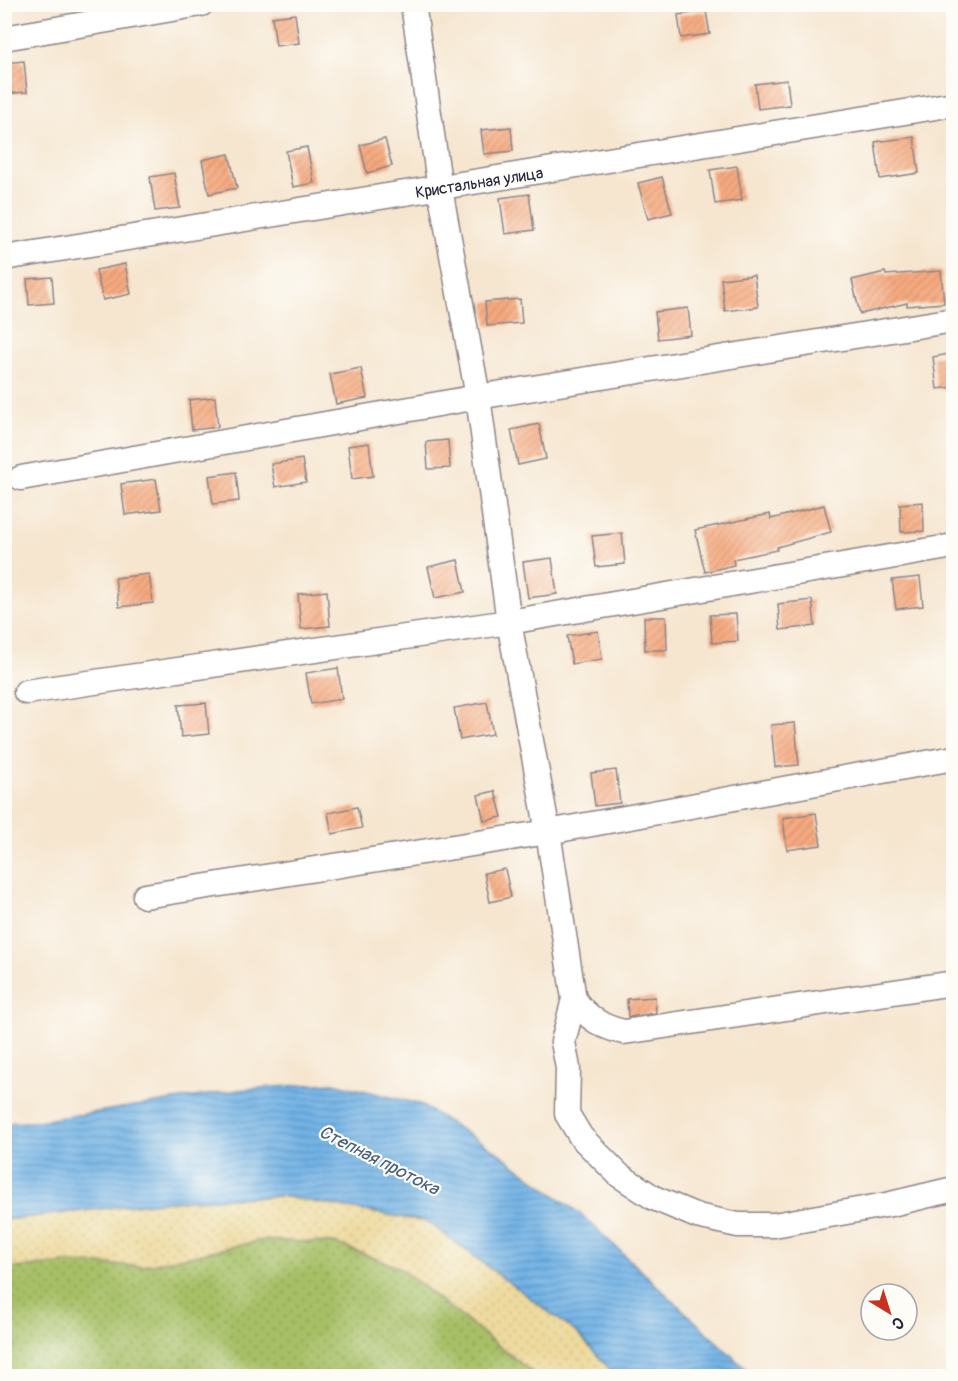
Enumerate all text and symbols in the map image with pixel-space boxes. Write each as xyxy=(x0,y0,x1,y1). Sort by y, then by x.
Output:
street label: Кристальная улица xyxy=(414,163,545,203)
water label: Степная протока xyxy=(315,1120,444,1201)
north arrow xyxy=(859,1282,919,1342)
text: С xyxy=(887,1312,908,1334)

